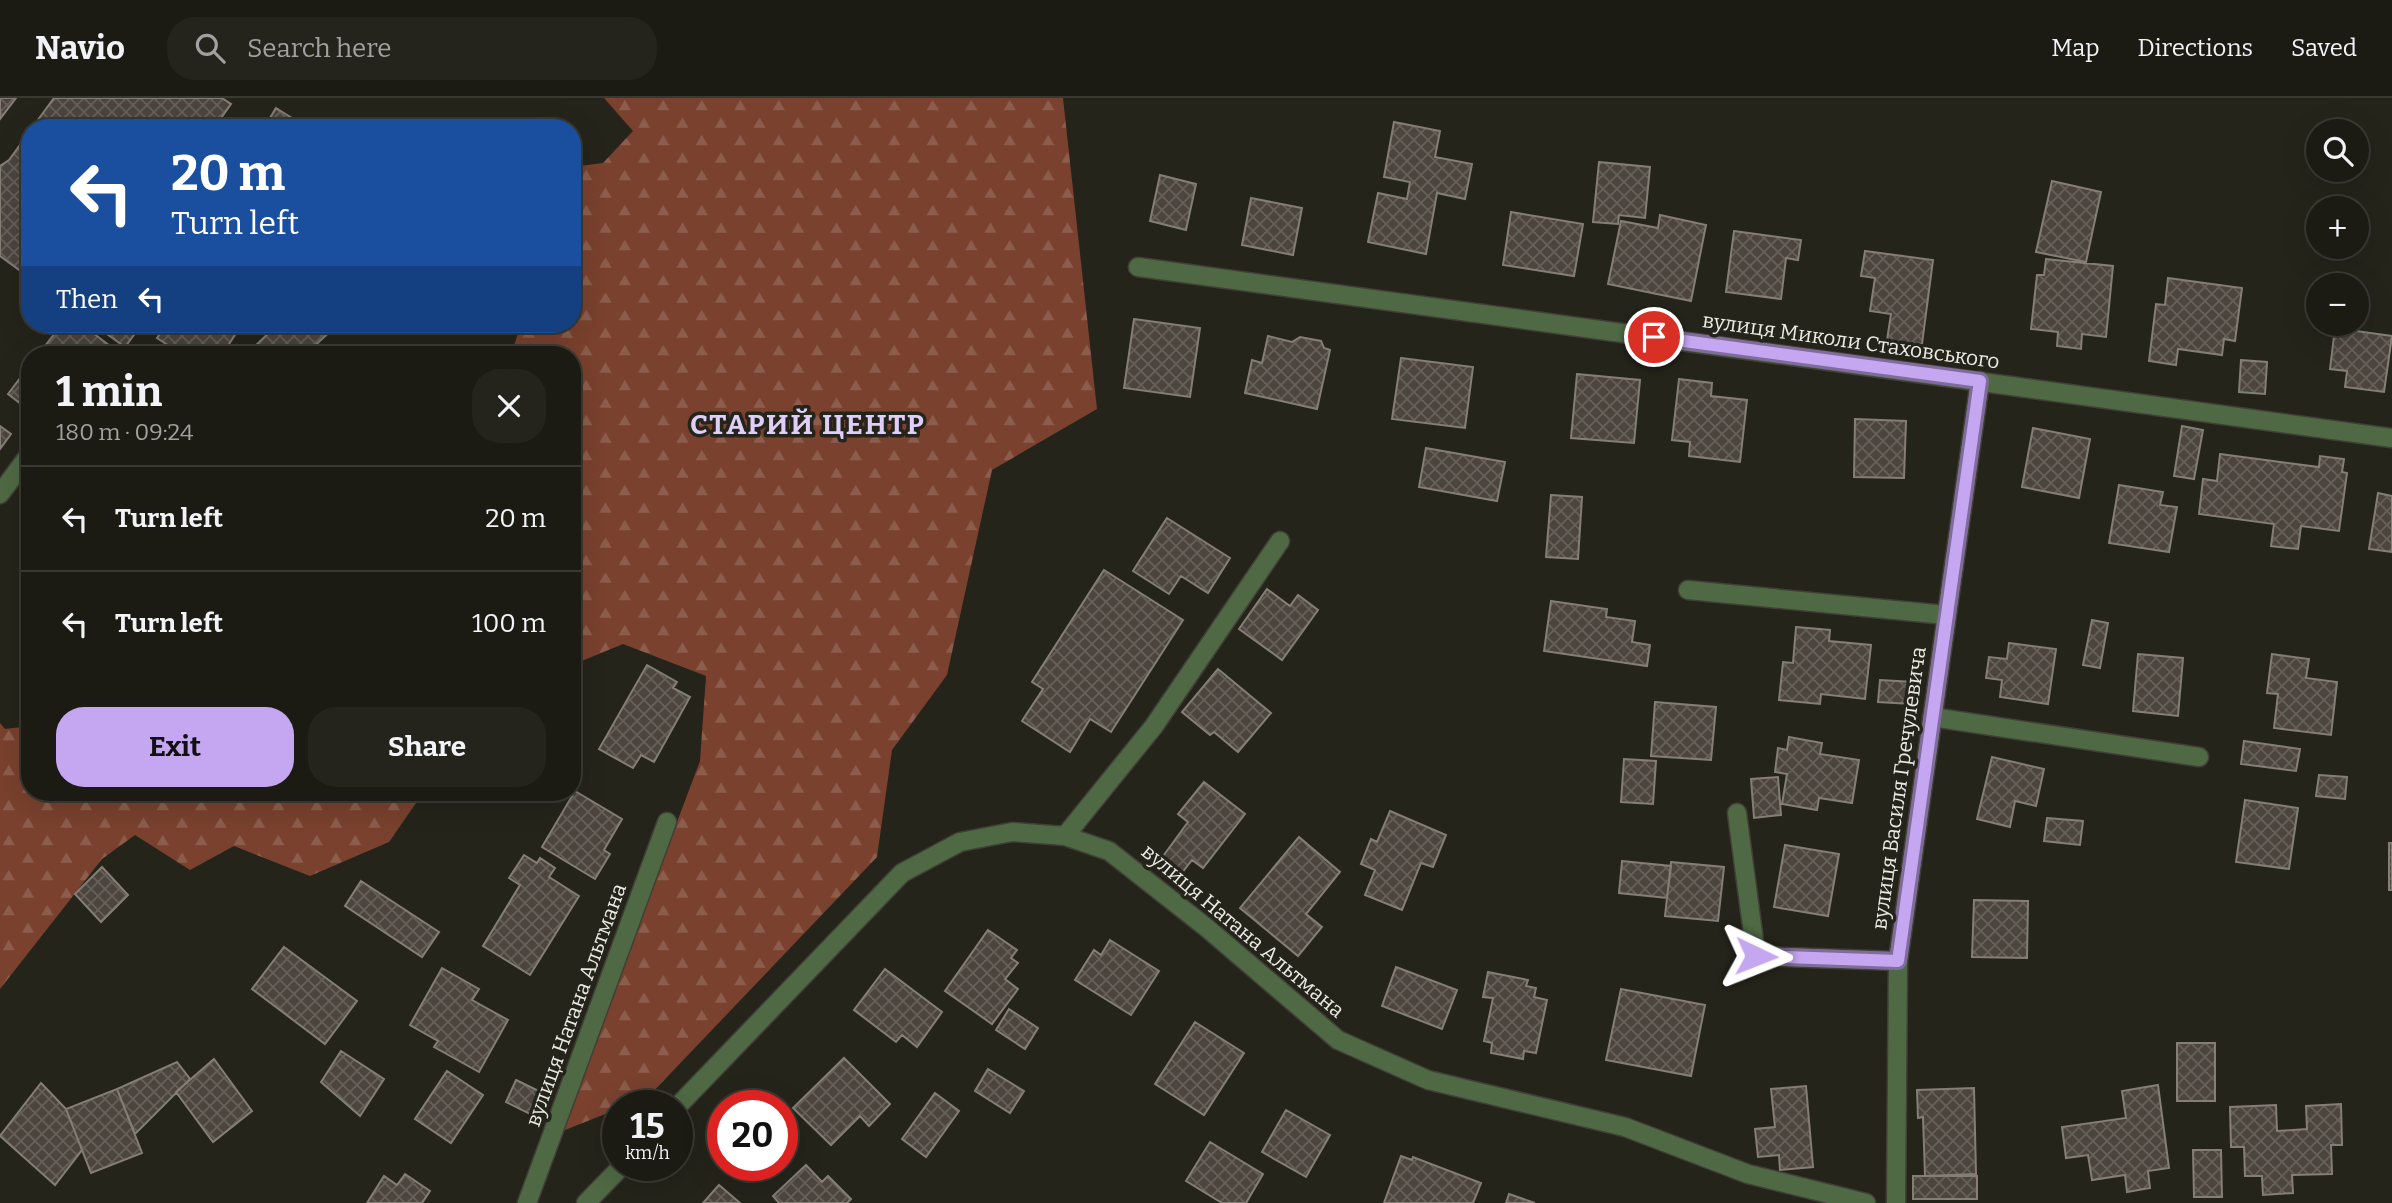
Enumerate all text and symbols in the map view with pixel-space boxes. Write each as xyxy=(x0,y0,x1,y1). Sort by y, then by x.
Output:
search box xyxy=(167,17,657,80)
text: Navio xyxy=(35,28,125,68)
icon: search xyxy=(191,29,229,67)
text: Search here xyxy=(247,33,391,64)
text: Map xyxy=(2051,34,2100,62)
text: Directions xyxy=(2138,34,2253,62)
text: Saved xyxy=(2291,34,2357,62)
map controls xyxy=(2306,119,2369,336)
button: search xyxy=(2306,119,2369,182)
text: 20 m xyxy=(171,144,285,203)
icon: left xyxy=(56,147,147,238)
button: + xyxy=(2306,196,2369,259)
text: Turn left xyxy=(171,204,299,242)
button: − xyxy=(2306,273,2369,336)
icon: left xyxy=(132,280,170,318)
text: Then xyxy=(56,284,118,315)
pin xyxy=(1624,307,1684,367)
street label: вулиця Миколи Стаховського xyxy=(1701,307,2001,375)
icon: arrive xyxy=(1635,318,1673,356)
text: 1 min xyxy=(56,367,162,417)
button: close xyxy=(472,369,546,443)
district label: СТАРИЙ ЦЕНТР xyxy=(690,408,926,441)
text: 180 m · 09:24 xyxy=(56,418,194,446)
icon: left xyxy=(56,500,94,538)
text: Turn left xyxy=(115,503,223,534)
text: 20 m xyxy=(485,503,546,534)
icon: left xyxy=(56,605,94,643)
text: Turn left xyxy=(115,608,223,639)
text: 100 m xyxy=(472,608,546,639)
street label: вулиця Василя Гречулевича xyxy=(1866,644,1932,931)
button: Exit xyxy=(56,707,294,787)
button: Share xyxy=(308,707,546,787)
street label: вулиця Натана Альтмана xyxy=(1136,838,1350,1024)
street label: вулиця Натана Альтмана xyxy=(520,879,632,1130)
position arrow xyxy=(1719,919,1793,993)
speed limit sign: 20 xyxy=(707,1090,798,1181)
text: 15 xyxy=(630,1105,665,1147)
text: km/h xyxy=(625,1142,670,1164)

